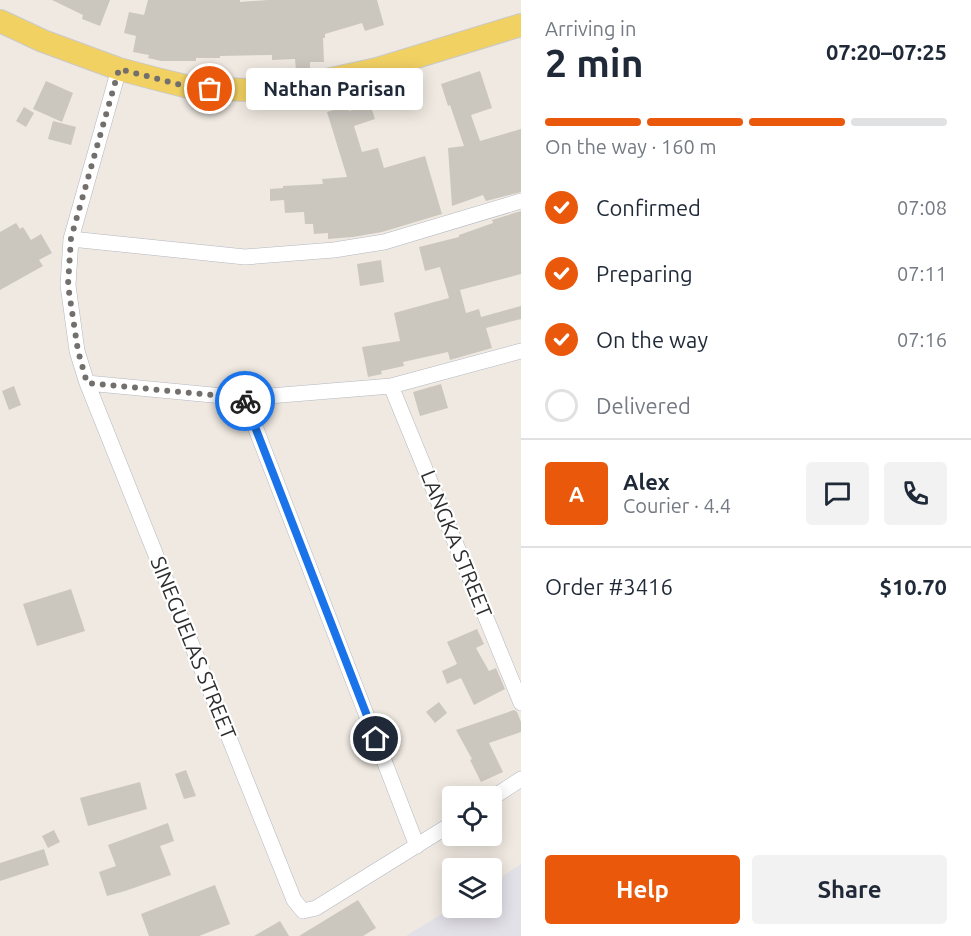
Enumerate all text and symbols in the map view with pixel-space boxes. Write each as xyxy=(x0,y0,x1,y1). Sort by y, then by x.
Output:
text: Arriving in xyxy=(545,17,636,40)
text: 07:20–07:25 xyxy=(826,39,947,64)
text: 2 min xyxy=(545,41,644,84)
pin xyxy=(184,63,235,114)
callout: Nathan Parisan xyxy=(246,68,423,110)
icon: bag xyxy=(193,72,226,105)
text: Nathan Parisan xyxy=(263,77,406,100)
text: On the way · 160 m xyxy=(545,135,717,158)
icon: check xyxy=(545,191,578,224)
text: Confirmed xyxy=(596,195,701,220)
text: 07:08 xyxy=(897,196,947,219)
icon: check xyxy=(545,257,578,290)
text: Preparing xyxy=(596,261,693,286)
text: 07:11 xyxy=(897,262,947,285)
icon: check xyxy=(545,323,578,356)
text: On the way xyxy=(596,327,708,352)
text: 07:16 xyxy=(897,328,947,351)
courier xyxy=(215,371,275,431)
icon: bike xyxy=(229,385,262,418)
text: Delivered xyxy=(596,393,691,418)
button: chat xyxy=(806,462,869,525)
button: phone xyxy=(884,462,947,525)
street label: LANGKA STREET xyxy=(416,466,498,621)
text: Alex xyxy=(623,469,670,494)
text: A xyxy=(569,481,584,506)
text: Courier · 4.4 xyxy=(623,494,731,517)
street label: SINEGUELAS STREET xyxy=(146,553,242,743)
text: Order #3416 xyxy=(545,574,673,599)
text: $10.70 xyxy=(880,574,947,599)
pin xyxy=(350,713,401,764)
icon: home xyxy=(359,722,392,755)
map controls xyxy=(442,786,502,918)
button: locate xyxy=(442,786,502,846)
button: Help xyxy=(545,855,740,924)
button: Share xyxy=(752,855,947,924)
button: layers xyxy=(442,858,502,918)

